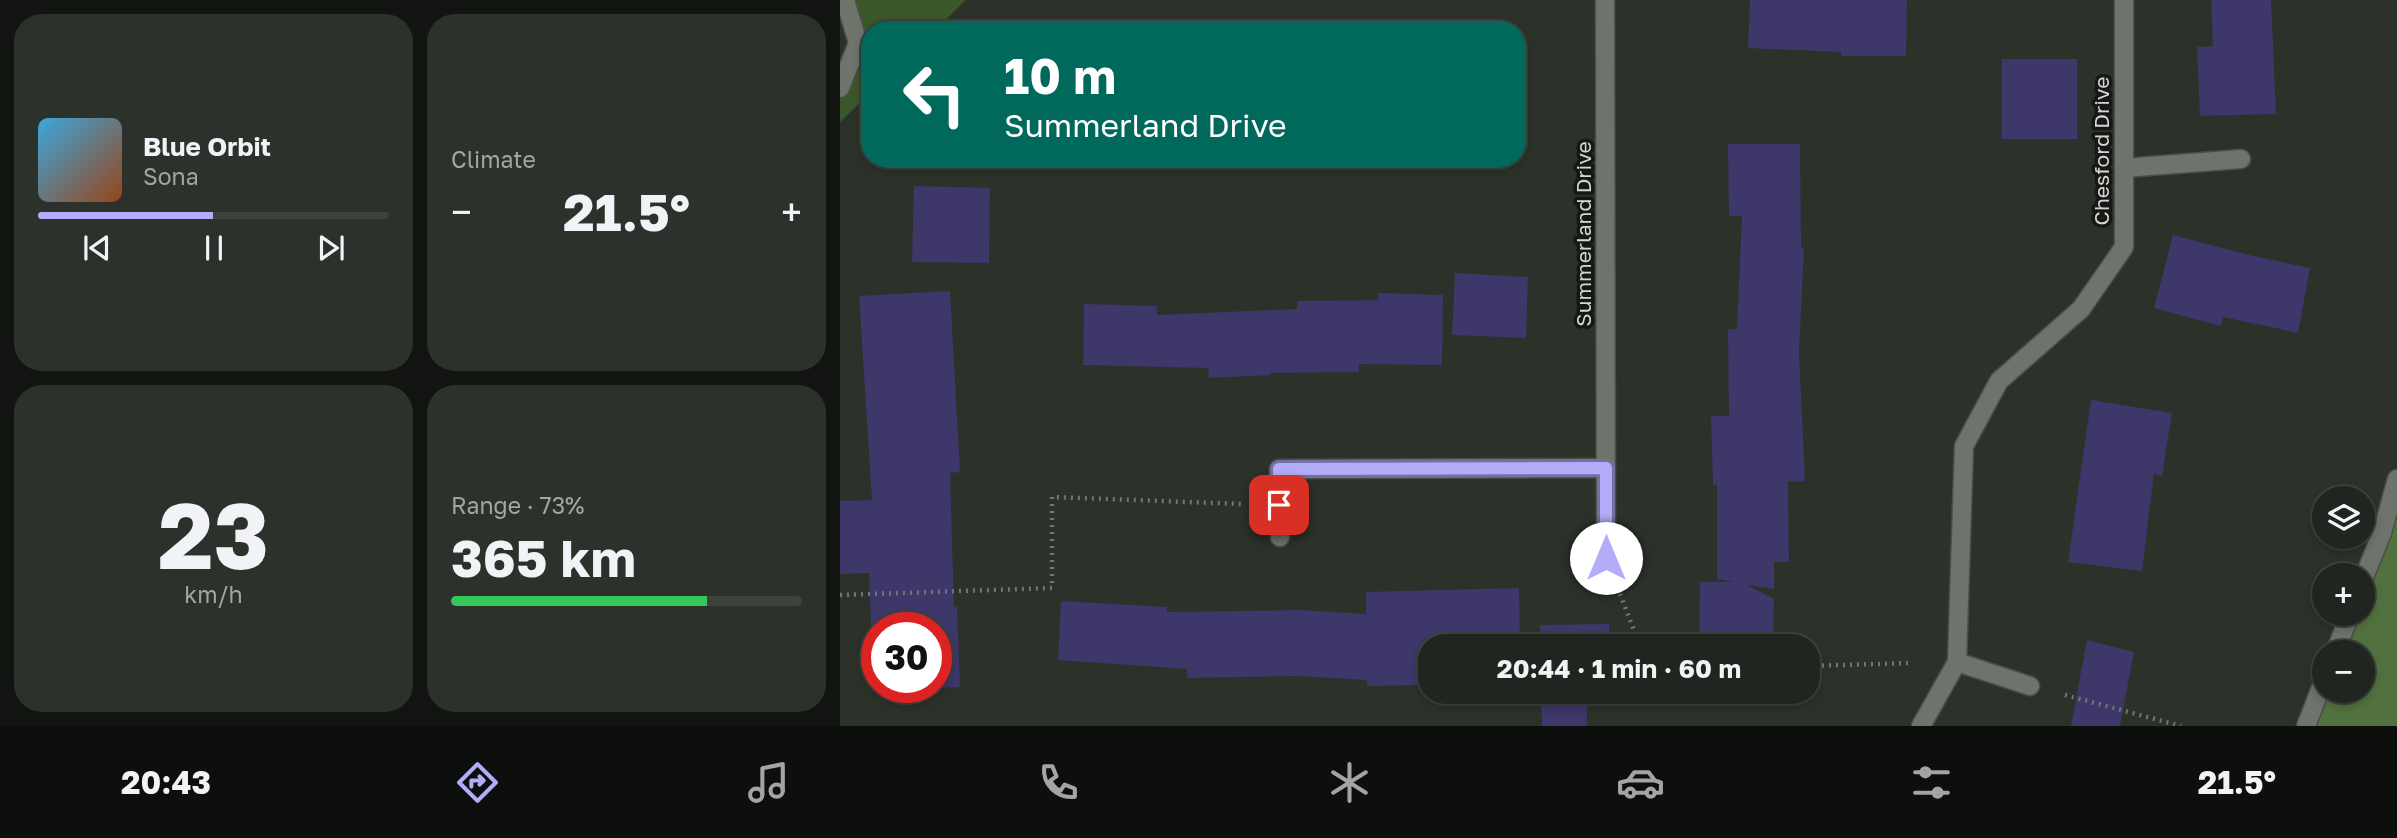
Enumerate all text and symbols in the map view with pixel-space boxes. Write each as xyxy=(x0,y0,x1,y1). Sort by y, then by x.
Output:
text: 10 m xyxy=(1004,46,1116,105)
icon: left xyxy=(889,49,980,140)
street label: Chesford Drive xyxy=(2088,77,2114,225)
text: Summerland Drive xyxy=(1004,106,1287,144)
text: Blue Orbit xyxy=(143,131,271,162)
street label: Summerland Drive xyxy=(1570,141,1596,327)
text: Climate xyxy=(451,145,536,173)
text: Sona xyxy=(143,162,199,190)
text: 21.5° xyxy=(563,180,690,242)
text: − xyxy=(451,189,472,234)
text: + xyxy=(781,189,802,234)
icon: previous xyxy=(78,229,116,267)
icon: pause xyxy=(195,229,233,267)
icon: next xyxy=(312,229,350,267)
pin xyxy=(1249,475,1309,535)
text: 23 xyxy=(158,480,269,589)
icon: arrive xyxy=(1260,486,1298,524)
map controls xyxy=(2312,486,2375,703)
button: layers xyxy=(2312,486,2375,549)
text: Range · 73% xyxy=(451,491,584,519)
position arrow xyxy=(1569,521,1643,595)
text: 365 km xyxy=(451,526,636,588)
button: + xyxy=(2312,563,2375,626)
text: km/h xyxy=(184,580,243,608)
speed limit sign: 30 xyxy=(861,612,952,703)
button: − xyxy=(2312,640,2375,703)
text: 20:44 · 1 min · 60 m xyxy=(1497,653,1741,684)
icon: directions xyxy=(453,758,502,807)
icon: music xyxy=(744,758,793,807)
icon: phone xyxy=(1034,758,1083,807)
icon: climate xyxy=(1325,758,1374,807)
icon: car xyxy=(1616,758,1665,807)
icon: filters xyxy=(1907,758,1956,807)
text: 20:43 xyxy=(121,763,211,801)
text: 21.5° xyxy=(2198,763,2276,801)

